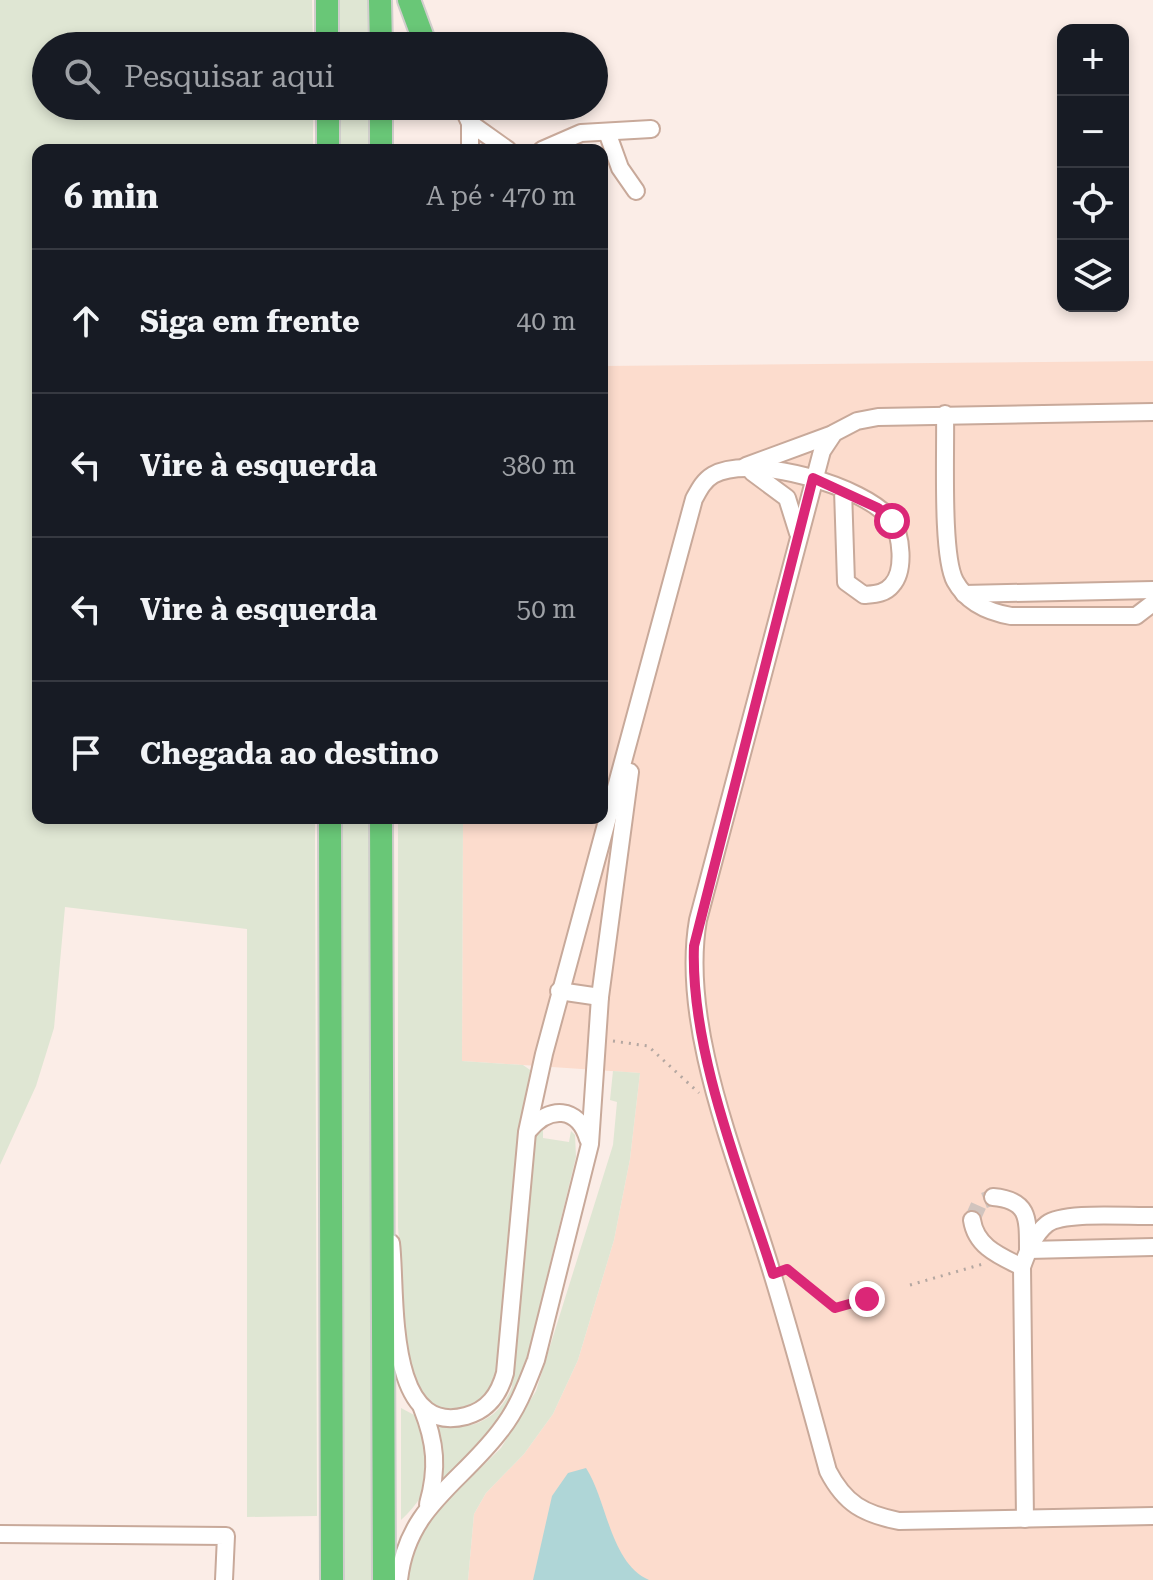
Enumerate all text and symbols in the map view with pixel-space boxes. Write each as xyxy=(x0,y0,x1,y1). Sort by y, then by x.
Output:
map controls xyxy=(1057,24,1129,312)
button: + xyxy=(1057,24,1129,96)
search box xyxy=(32,32,608,120)
icon: search xyxy=(60,54,104,98)
text: Pesquisar aqui xyxy=(124,59,334,94)
button: − xyxy=(1057,96,1129,168)
button: locate xyxy=(1057,168,1129,240)
text: 6 min xyxy=(64,176,159,216)
text: A pé · 470 m xyxy=(426,181,576,211)
button: layers xyxy=(1057,240,1129,312)
icon: ahead xyxy=(64,299,108,343)
text: Siga em frente xyxy=(140,304,360,339)
text: 40 m xyxy=(517,306,576,336)
icon: left xyxy=(64,443,108,487)
text: Vire à esquerda xyxy=(140,448,377,483)
text: 380 m xyxy=(502,450,576,480)
route start xyxy=(874,503,910,539)
icon: left xyxy=(64,587,108,631)
text: Vire à esquerda xyxy=(140,592,377,627)
text: 50 m xyxy=(517,594,576,624)
icon: arrive xyxy=(64,731,108,775)
text: Chegada ao destino xyxy=(140,736,439,771)
route end xyxy=(849,1281,885,1317)

